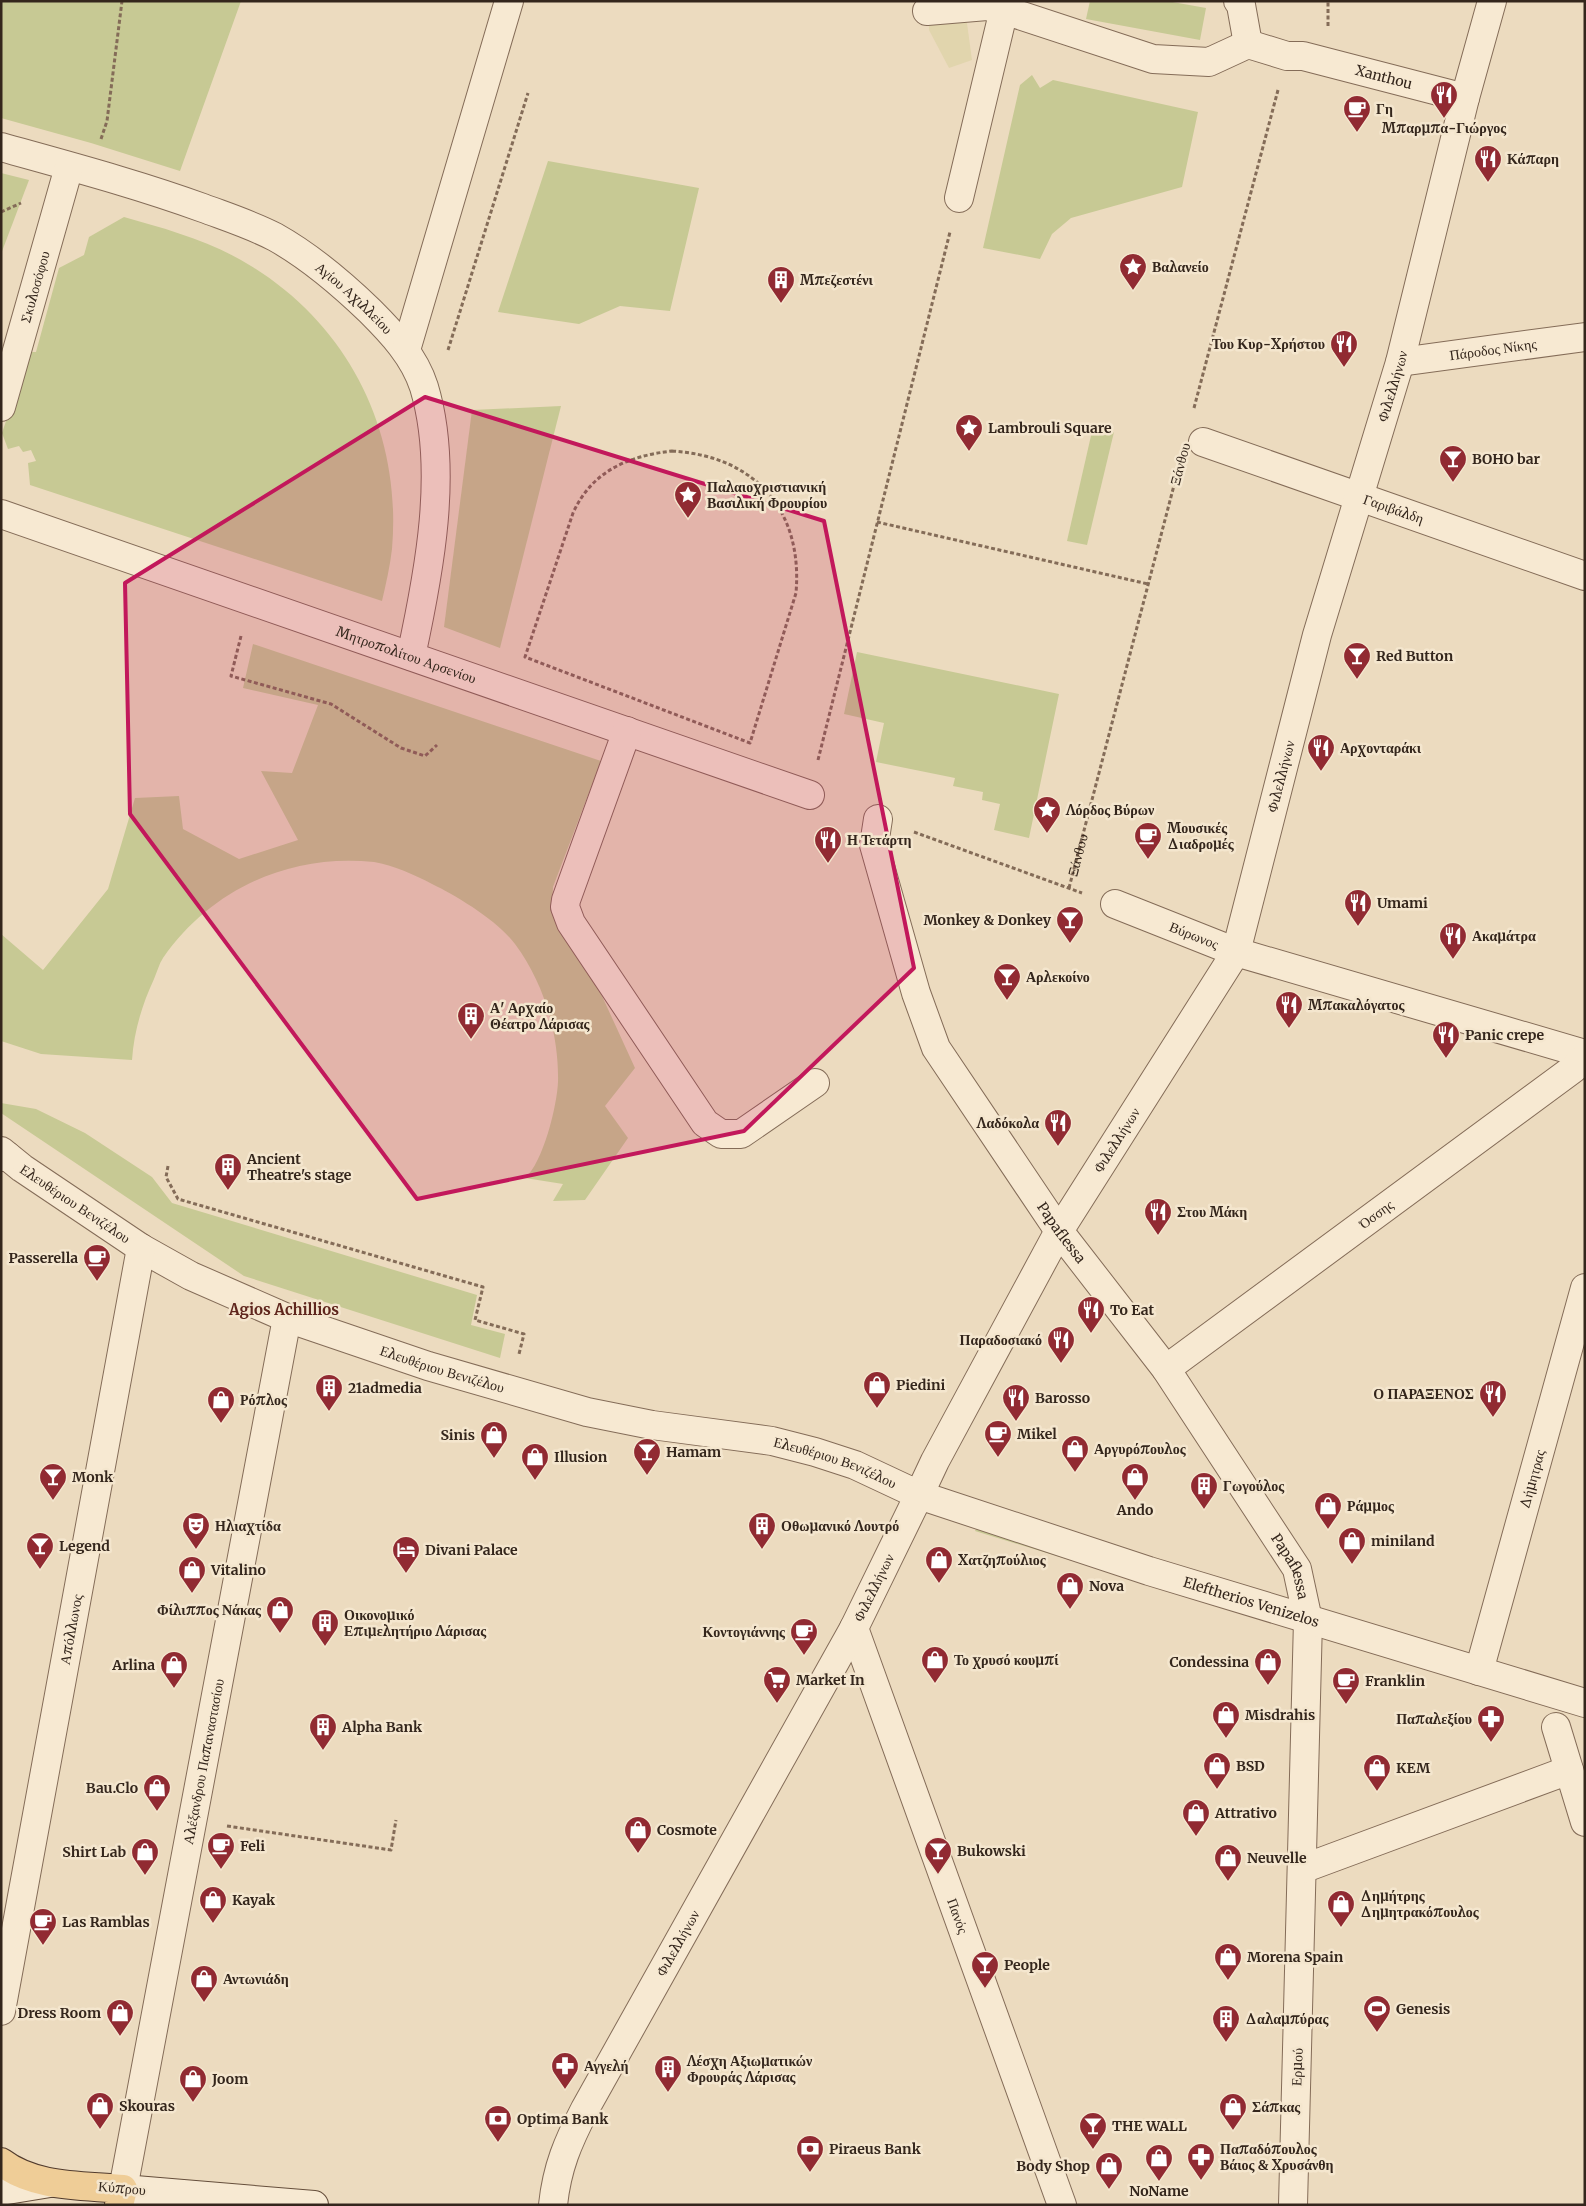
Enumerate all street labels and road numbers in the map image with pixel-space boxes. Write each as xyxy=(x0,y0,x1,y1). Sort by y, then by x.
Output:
street label: Xanthou xyxy=(1354,61,1415,93)
street label: Σκυλοσόφου xyxy=(16,249,54,325)
street label: Αγίου Αχιλλείου xyxy=(312,258,397,338)
street label: Πάροδος Νίκης xyxy=(1448,335,1538,364)
street label: Φιλελλήνων xyxy=(1373,349,1412,424)
street label: Ξάνθου xyxy=(1166,441,1194,487)
street label: Γαριβάλδη xyxy=(1361,490,1426,528)
street label: Μητροπολίτου Αρσενίου xyxy=(334,622,479,687)
street label: Φιλελλήνων xyxy=(1263,738,1299,814)
street label: Ξάνθου xyxy=(1063,832,1092,878)
street label: Βύρωνος xyxy=(1167,918,1222,953)
street label: Φιλελλήνων xyxy=(1089,1104,1144,1176)
street label: Ελευθέριου Βενιζέλου xyxy=(16,1160,134,1247)
street label: Όσσης xyxy=(1355,1195,1397,1233)
street label: Papaflessa xyxy=(1033,1199,1090,1267)
street label: Ελευθέριου Βενιζέλου xyxy=(378,1341,507,1397)
street label: Ελευθέριου Βενιζέλου xyxy=(772,1433,900,1492)
street label: Δήμητρας xyxy=(1515,1447,1549,1511)
street label: Papaflessa xyxy=(1267,1530,1312,1602)
street label: Φιλελλήνων xyxy=(850,1551,898,1625)
street label: Eleftherios Venizelos xyxy=(1181,1573,1321,1631)
street label: Απόλλωνος xyxy=(56,1592,86,1666)
street label: Αλέξανδρου Παπαναστασίου xyxy=(179,1677,228,1846)
street label: Πανός xyxy=(943,1896,973,1936)
street label: Φιλελλήνων xyxy=(652,1907,704,1980)
street label: Ερμού xyxy=(1287,2048,1307,2086)
street label: Κύπρου xyxy=(97,2177,147,2199)

